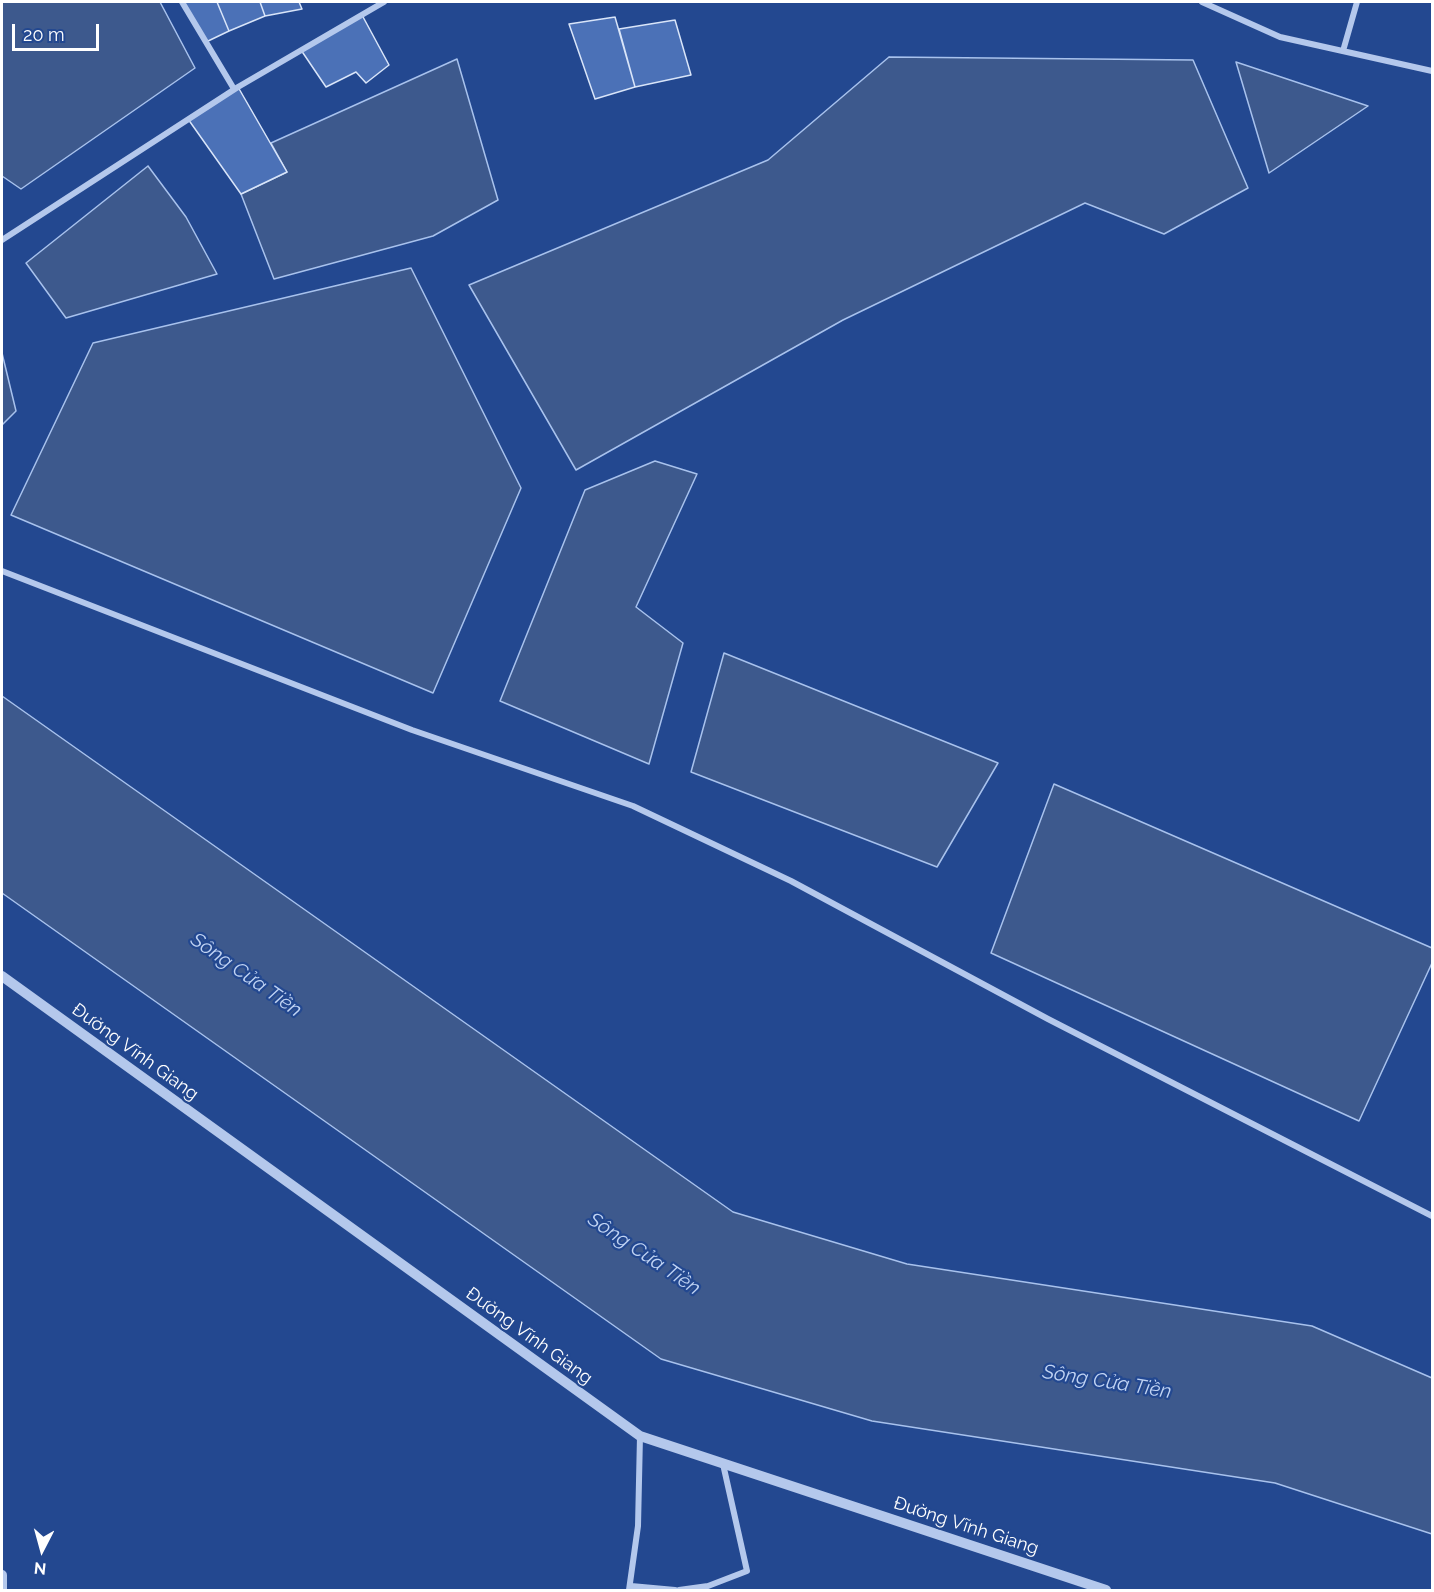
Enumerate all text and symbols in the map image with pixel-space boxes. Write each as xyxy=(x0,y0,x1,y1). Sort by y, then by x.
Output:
scale bar xyxy=(15,12,102,50)
text: 20 m xyxy=(23,24,65,45)
water label: Sông Cửa Tiền xyxy=(186,928,306,1022)
street label: Đường Vĩnh Giang xyxy=(67,999,203,1105)
water label: Sông Cửa Tiền xyxy=(583,1208,705,1300)
street label: Đường Vĩnh Giang xyxy=(461,1283,597,1389)
water label: Sông Cửa Tiền xyxy=(1041,1360,1173,1404)
street label: Đường Vĩnh Giang xyxy=(891,1492,1041,1560)
north arrow xyxy=(12,1520,72,1580)
text: N xyxy=(33,1558,47,1578)

